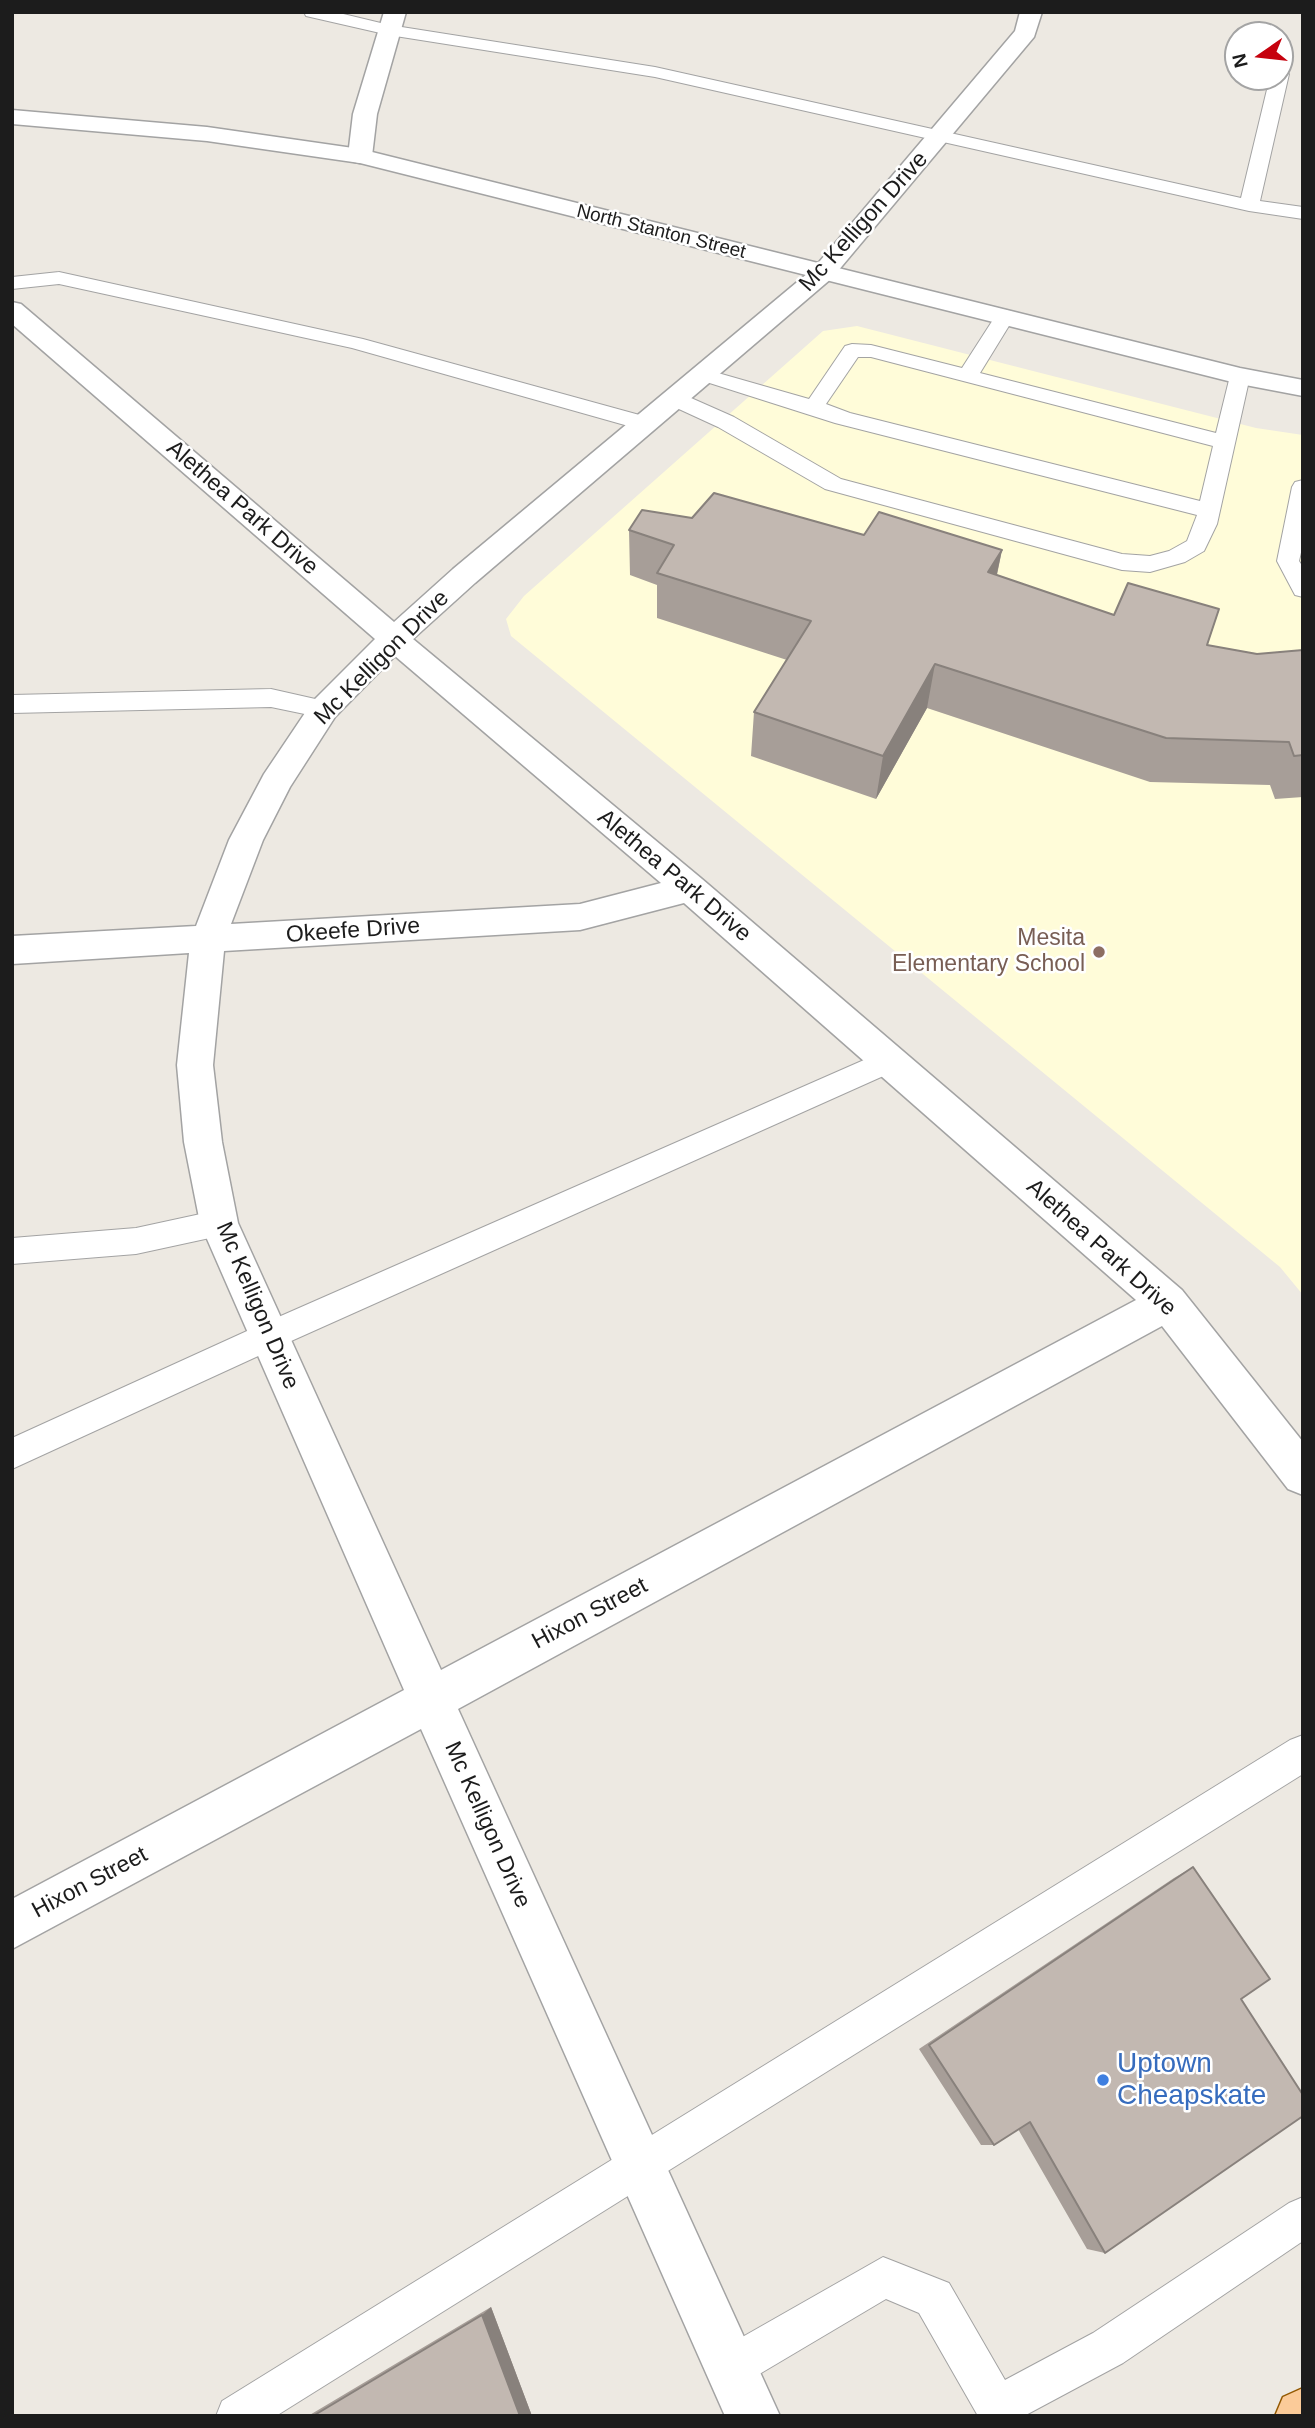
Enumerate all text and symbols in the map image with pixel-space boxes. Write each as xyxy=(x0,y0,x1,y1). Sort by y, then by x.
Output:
north arrow xyxy=(1224,21,1294,91)
text: N xyxy=(1228,52,1252,70)
street label: Mc Kelligon Drive xyxy=(794,146,934,298)
street label: North Stanton Street xyxy=(574,200,748,264)
street label: Alethea Park Drive xyxy=(161,435,323,581)
street label: Mc Kelligon Drive xyxy=(309,585,455,731)
street label: Alethea Park Drive xyxy=(592,804,756,948)
street label: Okeefe Drive xyxy=(285,913,421,949)
place label: Mesita Elementary School xyxy=(892,925,1085,979)
marker: Mesita Elementary School xyxy=(1091,944,1107,960)
street label: Alethea Park Drive xyxy=(1021,1174,1181,1322)
street label: Mc Kelligon Drive xyxy=(209,1218,305,1394)
street label: Hixon Street xyxy=(528,1572,652,1656)
street label: Mc Kelligon Drive xyxy=(438,1738,536,1912)
street label: Hixon Street xyxy=(28,1841,152,1925)
place label: Uptown Cheapskate xyxy=(1117,2047,1266,2113)
marker: Uptown Cheapskate xyxy=(1095,2072,1111,2088)

